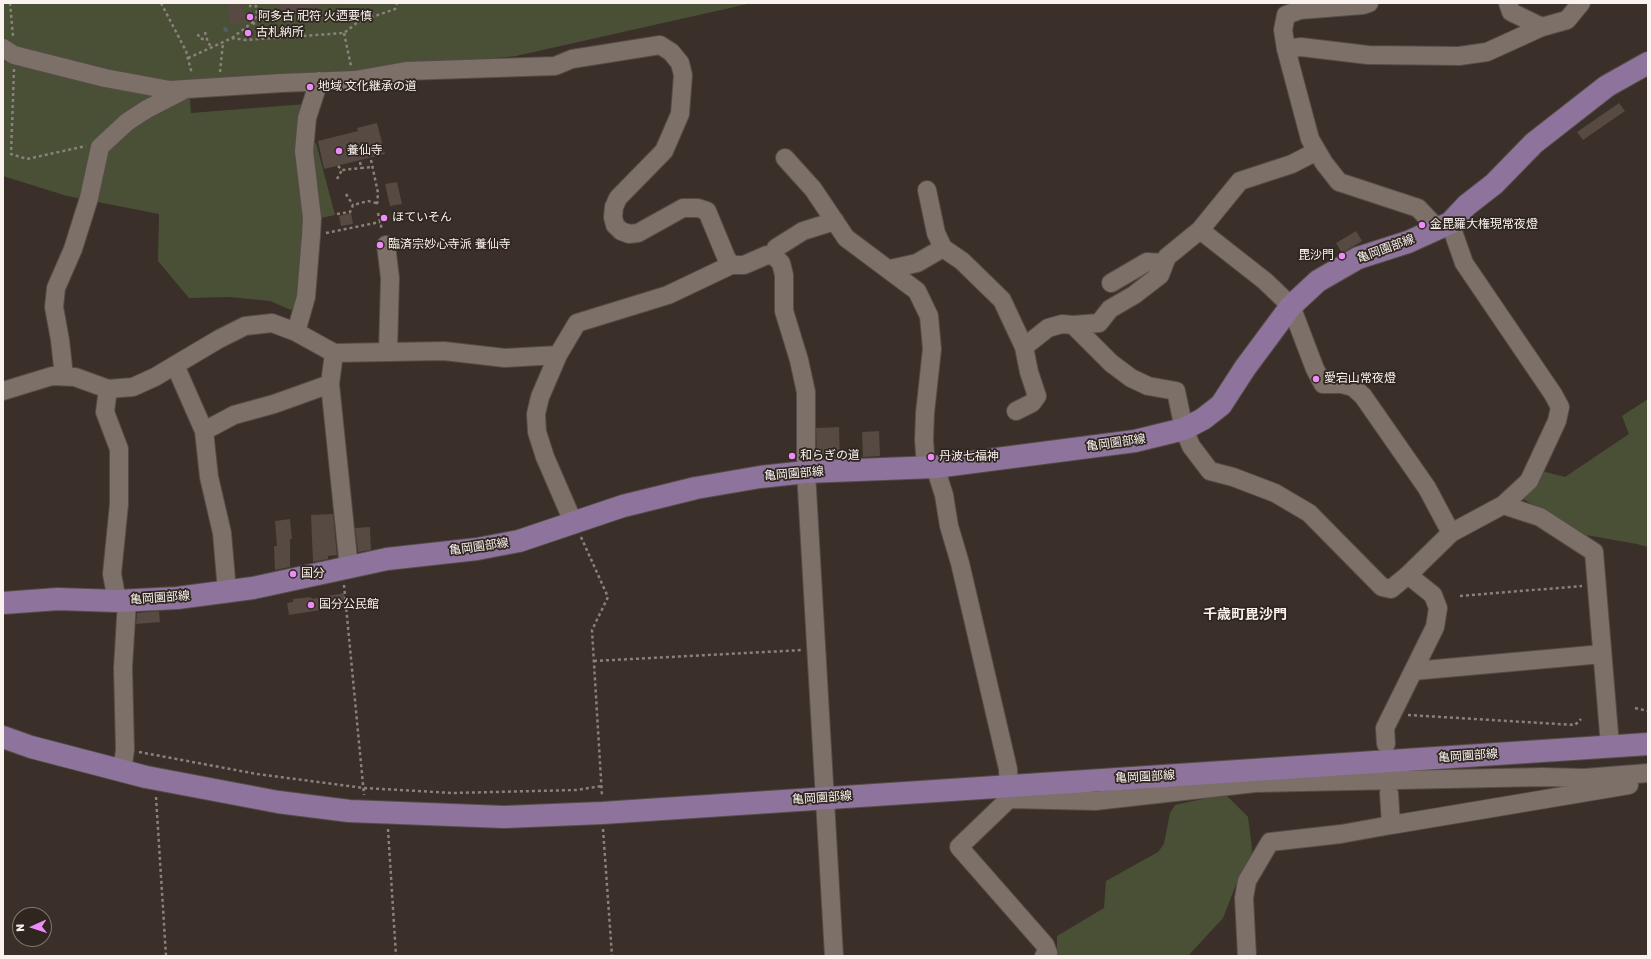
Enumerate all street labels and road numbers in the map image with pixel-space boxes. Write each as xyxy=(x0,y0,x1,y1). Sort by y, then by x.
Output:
street label: 亀岡園部線 xyxy=(1355,232,1417,266)
street label: 亀岡園部線 xyxy=(1085,432,1147,454)
street label: 亀岡園部線 xyxy=(763,464,825,484)
street label: 亀岡園部線 xyxy=(448,536,510,558)
street label: 亀岡園部線 xyxy=(130,589,190,607)
street label: 亀岡園部線 xyxy=(1438,747,1498,765)
street label: 亀岡園部線 xyxy=(1115,768,1175,786)
street label: 亀岡園部線 xyxy=(792,789,852,807)

